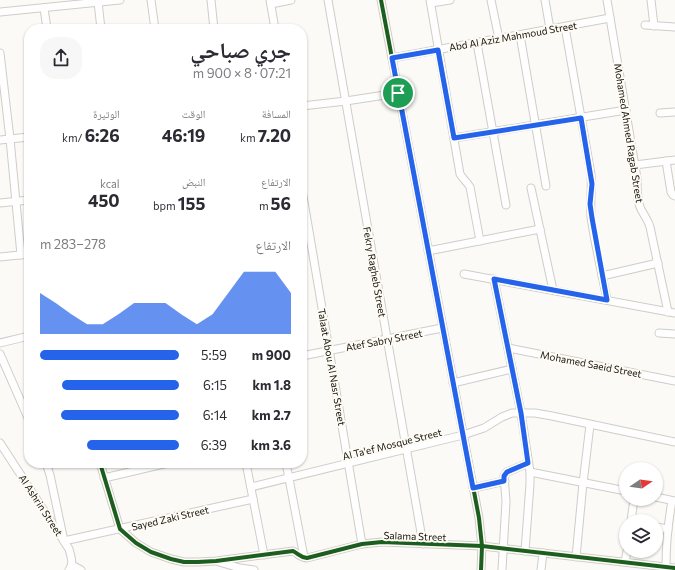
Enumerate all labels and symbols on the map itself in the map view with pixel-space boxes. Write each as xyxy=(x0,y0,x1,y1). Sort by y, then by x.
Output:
street label: Abd Al Aziz Mahmoud Street xyxy=(448,19,578,53)
street label: Mohamed Ahmed Ragab Street xyxy=(612,62,646,204)
pin xyxy=(381,76,415,110)
street label: Fekry Ragheb Street xyxy=(361,226,389,318)
street label: Talaat Abou Al Nasr Street xyxy=(316,307,348,427)
street label: Atef Sabry Street xyxy=(345,327,423,353)
street label: Mohamed Saeid Street xyxy=(539,348,643,380)
street label: Al Ta'ef Mosque Street xyxy=(341,426,443,462)
north arrow xyxy=(619,462,663,506)
street label: Al Ashrin Street xyxy=(17,472,65,538)
street label: Sayed Zaki Street xyxy=(130,503,210,533)
street label: Salama Street xyxy=(383,529,447,543)

